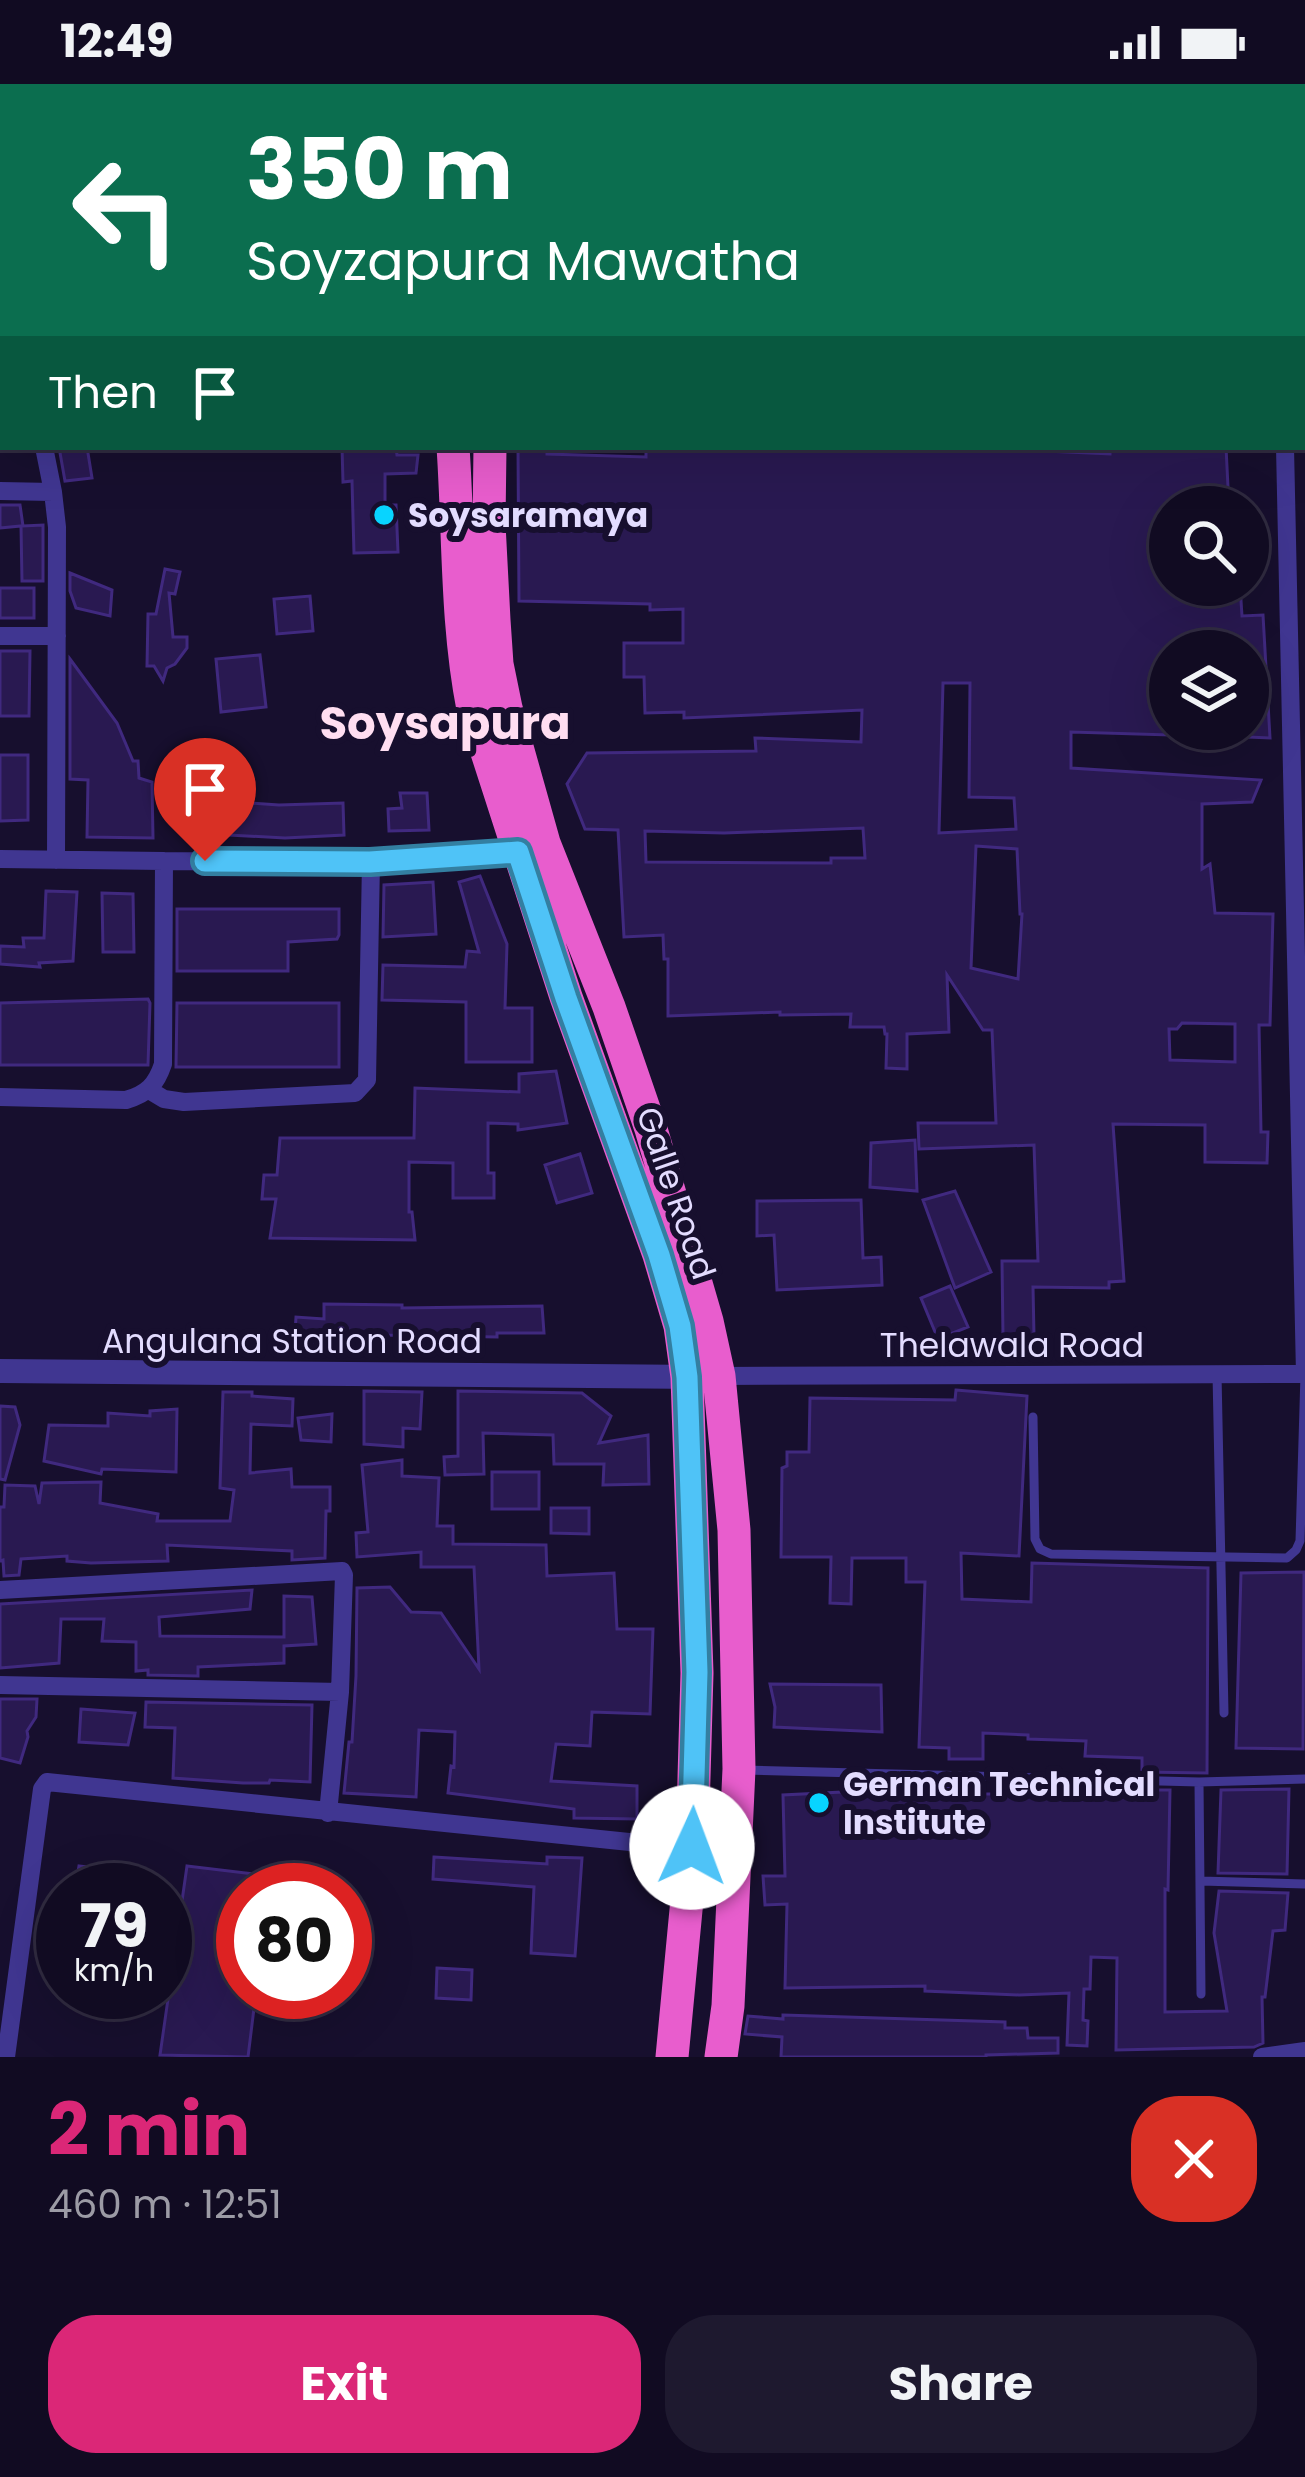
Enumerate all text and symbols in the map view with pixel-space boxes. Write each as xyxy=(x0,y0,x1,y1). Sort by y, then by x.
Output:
text: 12:49 xyxy=(60,10,174,73)
text: 350 m xyxy=(246,111,513,228)
icon: left xyxy=(48,132,204,288)
text: Soyzapura Mawatha xyxy=(246,223,800,299)
icon: arrive xyxy=(182,360,248,426)
text: Then xyxy=(48,361,158,424)
map controls xyxy=(1149,486,1269,750)
button: search xyxy=(1149,486,1269,606)
place label: Soysaramaya xyxy=(408,492,648,539)
marker: Soysaramaya xyxy=(371,502,397,528)
button: layers xyxy=(1149,630,1269,750)
district label: Soysapura xyxy=(319,692,571,755)
pin xyxy=(154,738,256,861)
icon: arrive xyxy=(172,756,238,822)
street label: Galle Road xyxy=(625,1101,727,1285)
street label: Angulana Station Road xyxy=(102,1318,482,1365)
street label: Thelawala Road xyxy=(880,1322,1144,1369)
place label: German Technical Institute xyxy=(843,1761,1155,1846)
position arrow xyxy=(629,1784,755,1910)
marker: German Technical Institute xyxy=(806,1790,832,1816)
speed limit sign: 80 xyxy=(216,1863,372,2019)
text: 79 xyxy=(80,1884,149,1968)
text: km/h xyxy=(74,1949,154,1992)
text: 2 min xyxy=(48,2079,250,2180)
button: close xyxy=(1131,2096,1257,2222)
text: 460 m · 12:51 xyxy=(48,2177,282,2232)
button: Exit xyxy=(48,2315,641,2453)
button: Share xyxy=(665,2315,1257,2453)

